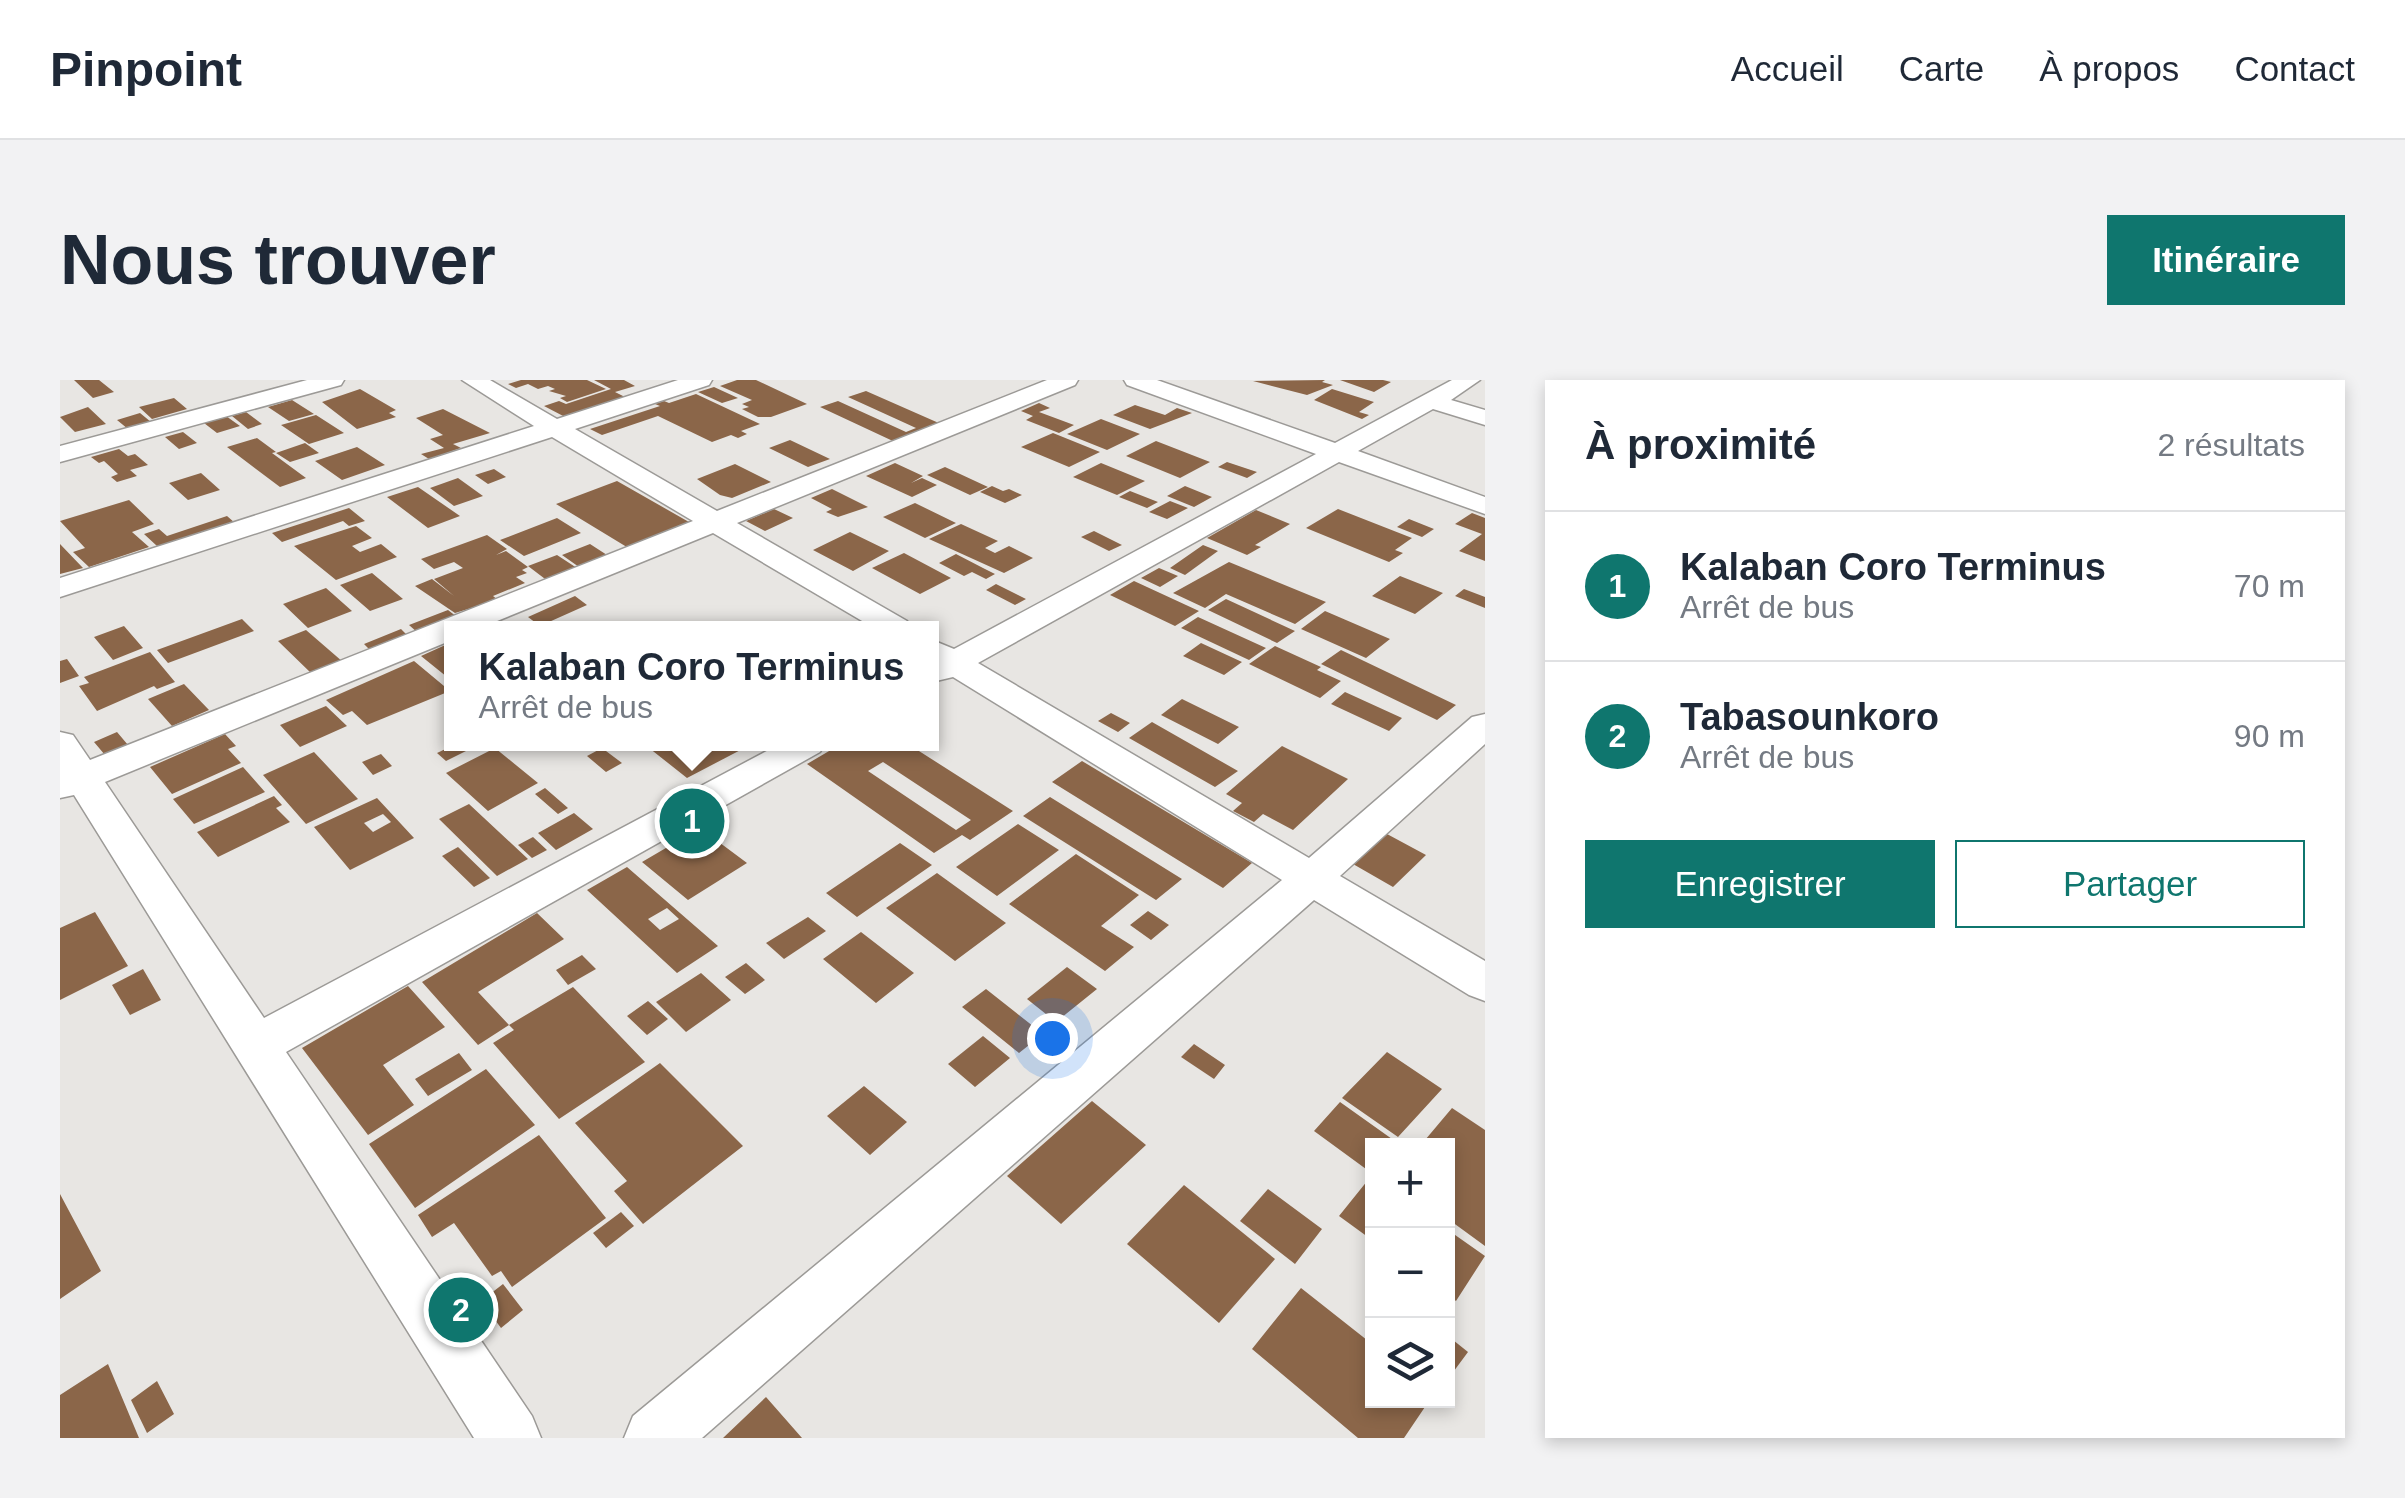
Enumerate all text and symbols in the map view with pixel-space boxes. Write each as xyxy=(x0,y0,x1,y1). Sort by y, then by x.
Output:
text: Pinpoint xyxy=(50,43,242,96)
text: Accueil xyxy=(1731,49,1844,88)
text: Carte xyxy=(1899,49,1984,88)
text: À propos xyxy=(2039,49,2179,88)
text: Contact xyxy=(2234,49,2355,88)
button: Itinéraire xyxy=(2107,215,2345,305)
text: Nous trouver xyxy=(60,221,496,299)
text: À proximité xyxy=(1585,421,1816,468)
text: 2 résultats xyxy=(2157,427,2305,463)
text: Kalaban Coro Terminus xyxy=(1680,546,2106,588)
text: 1 xyxy=(1609,568,1626,604)
text: 70 m xyxy=(2234,568,2305,604)
text: Arrêt de bus xyxy=(1680,589,1854,625)
popup xyxy=(444,621,939,751)
text: Kalaban Coro Terminus xyxy=(479,646,904,688)
text: Arrêt de bus xyxy=(479,689,653,725)
text: Tabasounkoro xyxy=(1680,696,1939,738)
text: 2 xyxy=(1609,718,1626,754)
text: 90 m xyxy=(2234,718,2305,754)
text: Arrêt de bus xyxy=(1680,739,1854,775)
pin: 1 xyxy=(660,784,724,858)
button: Enregistrer xyxy=(1585,840,1935,928)
button: Partager xyxy=(1955,840,2305,928)
your location xyxy=(1027,1013,1078,1064)
map controls xyxy=(1365,1138,1455,1408)
button: + xyxy=(1365,1138,1455,1228)
button: − xyxy=(1365,1228,1455,1318)
pin: 2 xyxy=(428,1272,494,1348)
button: layers xyxy=(1365,1318,1455,1408)

